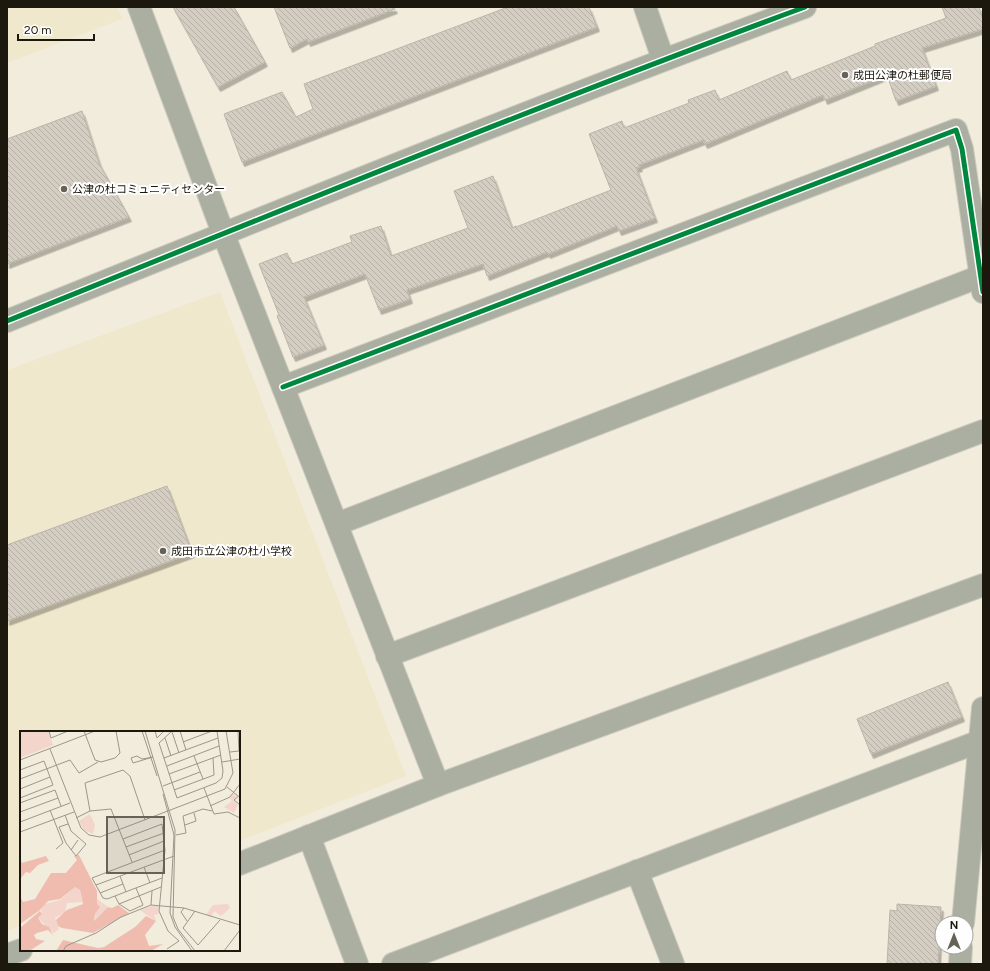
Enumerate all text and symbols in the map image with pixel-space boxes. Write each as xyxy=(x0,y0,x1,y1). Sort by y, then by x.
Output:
scale bar xyxy=(18,16,94,42)
text: 20 m xyxy=(24,23,52,37)
place label: 成田公津の杜郵便局 xyxy=(853,69,952,82)
marker: 成田公津の杜郵便局 xyxy=(840,70,850,80)
place label: 公津の杜コミュニティセンター xyxy=(72,183,225,196)
marker: 公津の杜コミュニティセンター xyxy=(59,184,69,194)
place label: 成田市立公津の杜小学校 xyxy=(171,545,292,558)
marker: 成田市立公津の杜小学校 xyxy=(158,546,168,556)
inset map xyxy=(20,731,240,951)
north arrow xyxy=(934,915,974,955)
text: N xyxy=(950,919,958,932)

